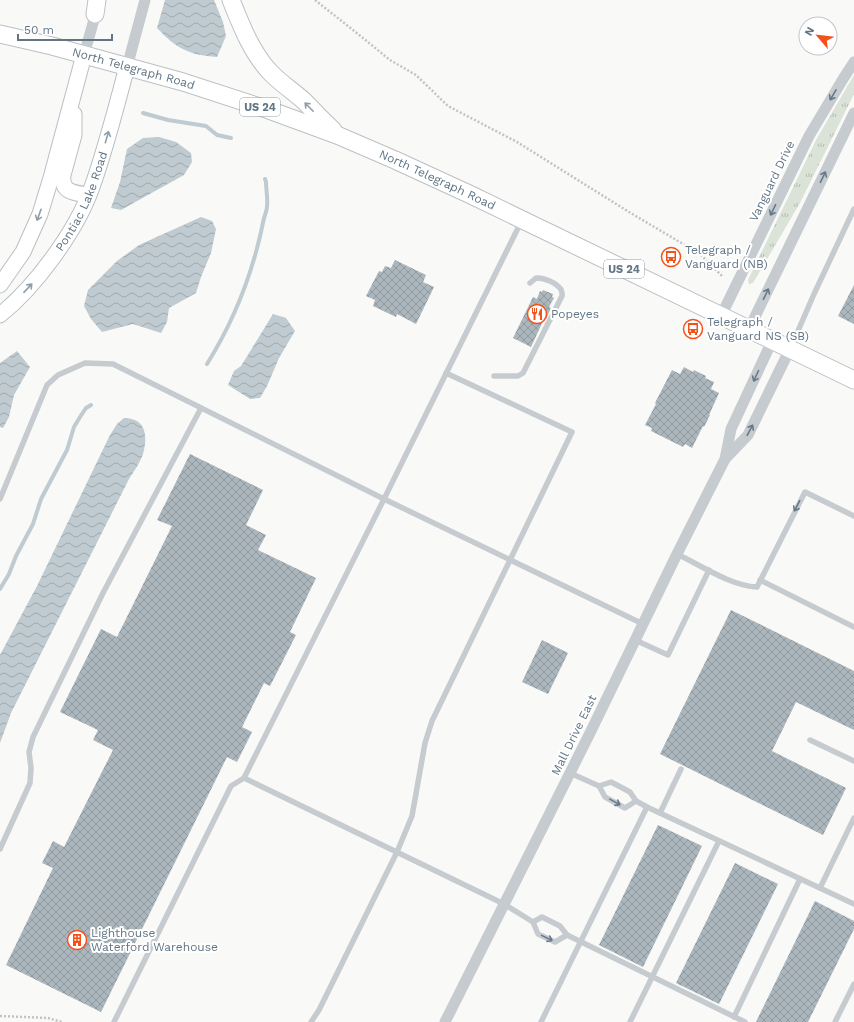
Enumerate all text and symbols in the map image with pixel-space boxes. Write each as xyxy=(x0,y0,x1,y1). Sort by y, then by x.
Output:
scale bar xyxy=(18,16,112,42)
north arrow xyxy=(798,16,838,56)
text: 50 m xyxy=(24,23,54,37)
text: N xyxy=(802,25,817,38)
street label: North Telegraph Road xyxy=(71,45,197,92)
one-way arrow xyxy=(829,89,837,101)
road number: US 24 xyxy=(240,98,280,116)
one-way arrow xyxy=(304,102,314,112)
one-way arrow xyxy=(104,130,111,143)
street label: Vanguard Drive xyxy=(746,138,798,224)
street label: North Telegraph Road xyxy=(377,147,498,213)
street label: Pontiac Lake Road xyxy=(53,150,110,254)
one-way arrow xyxy=(820,172,827,184)
one-way arrow xyxy=(769,204,776,216)
one-way arrow xyxy=(35,209,43,221)
place label: Telegraph / Vanguard (NB) xyxy=(685,243,768,271)
bus stop icon: Telegraph / Vanguard (NB) xyxy=(660,246,682,268)
road number: US 24 xyxy=(604,260,644,278)
one-way arrow xyxy=(23,283,33,293)
one-way arrow xyxy=(763,288,770,300)
restaurant icon: Popeyes xyxy=(526,303,548,325)
place label: Popeyes xyxy=(551,307,599,321)
place label: Telegraph / Vanguard NS (SB) xyxy=(707,315,809,343)
bus stop icon: Telegraph / Vanguard NS (SB) xyxy=(682,318,704,340)
one-way arrow xyxy=(752,370,759,382)
one-way arrow xyxy=(747,424,755,436)
one-way arrow xyxy=(793,500,800,512)
street label: Mall Drive East xyxy=(548,693,600,777)
one-way arrow xyxy=(609,799,621,807)
place label: Lighthouse Waterford Warehouse xyxy=(91,926,218,954)
building icon: Lighthouse Waterford Warehouse xyxy=(66,929,88,951)
one-way arrow xyxy=(540,935,552,942)

